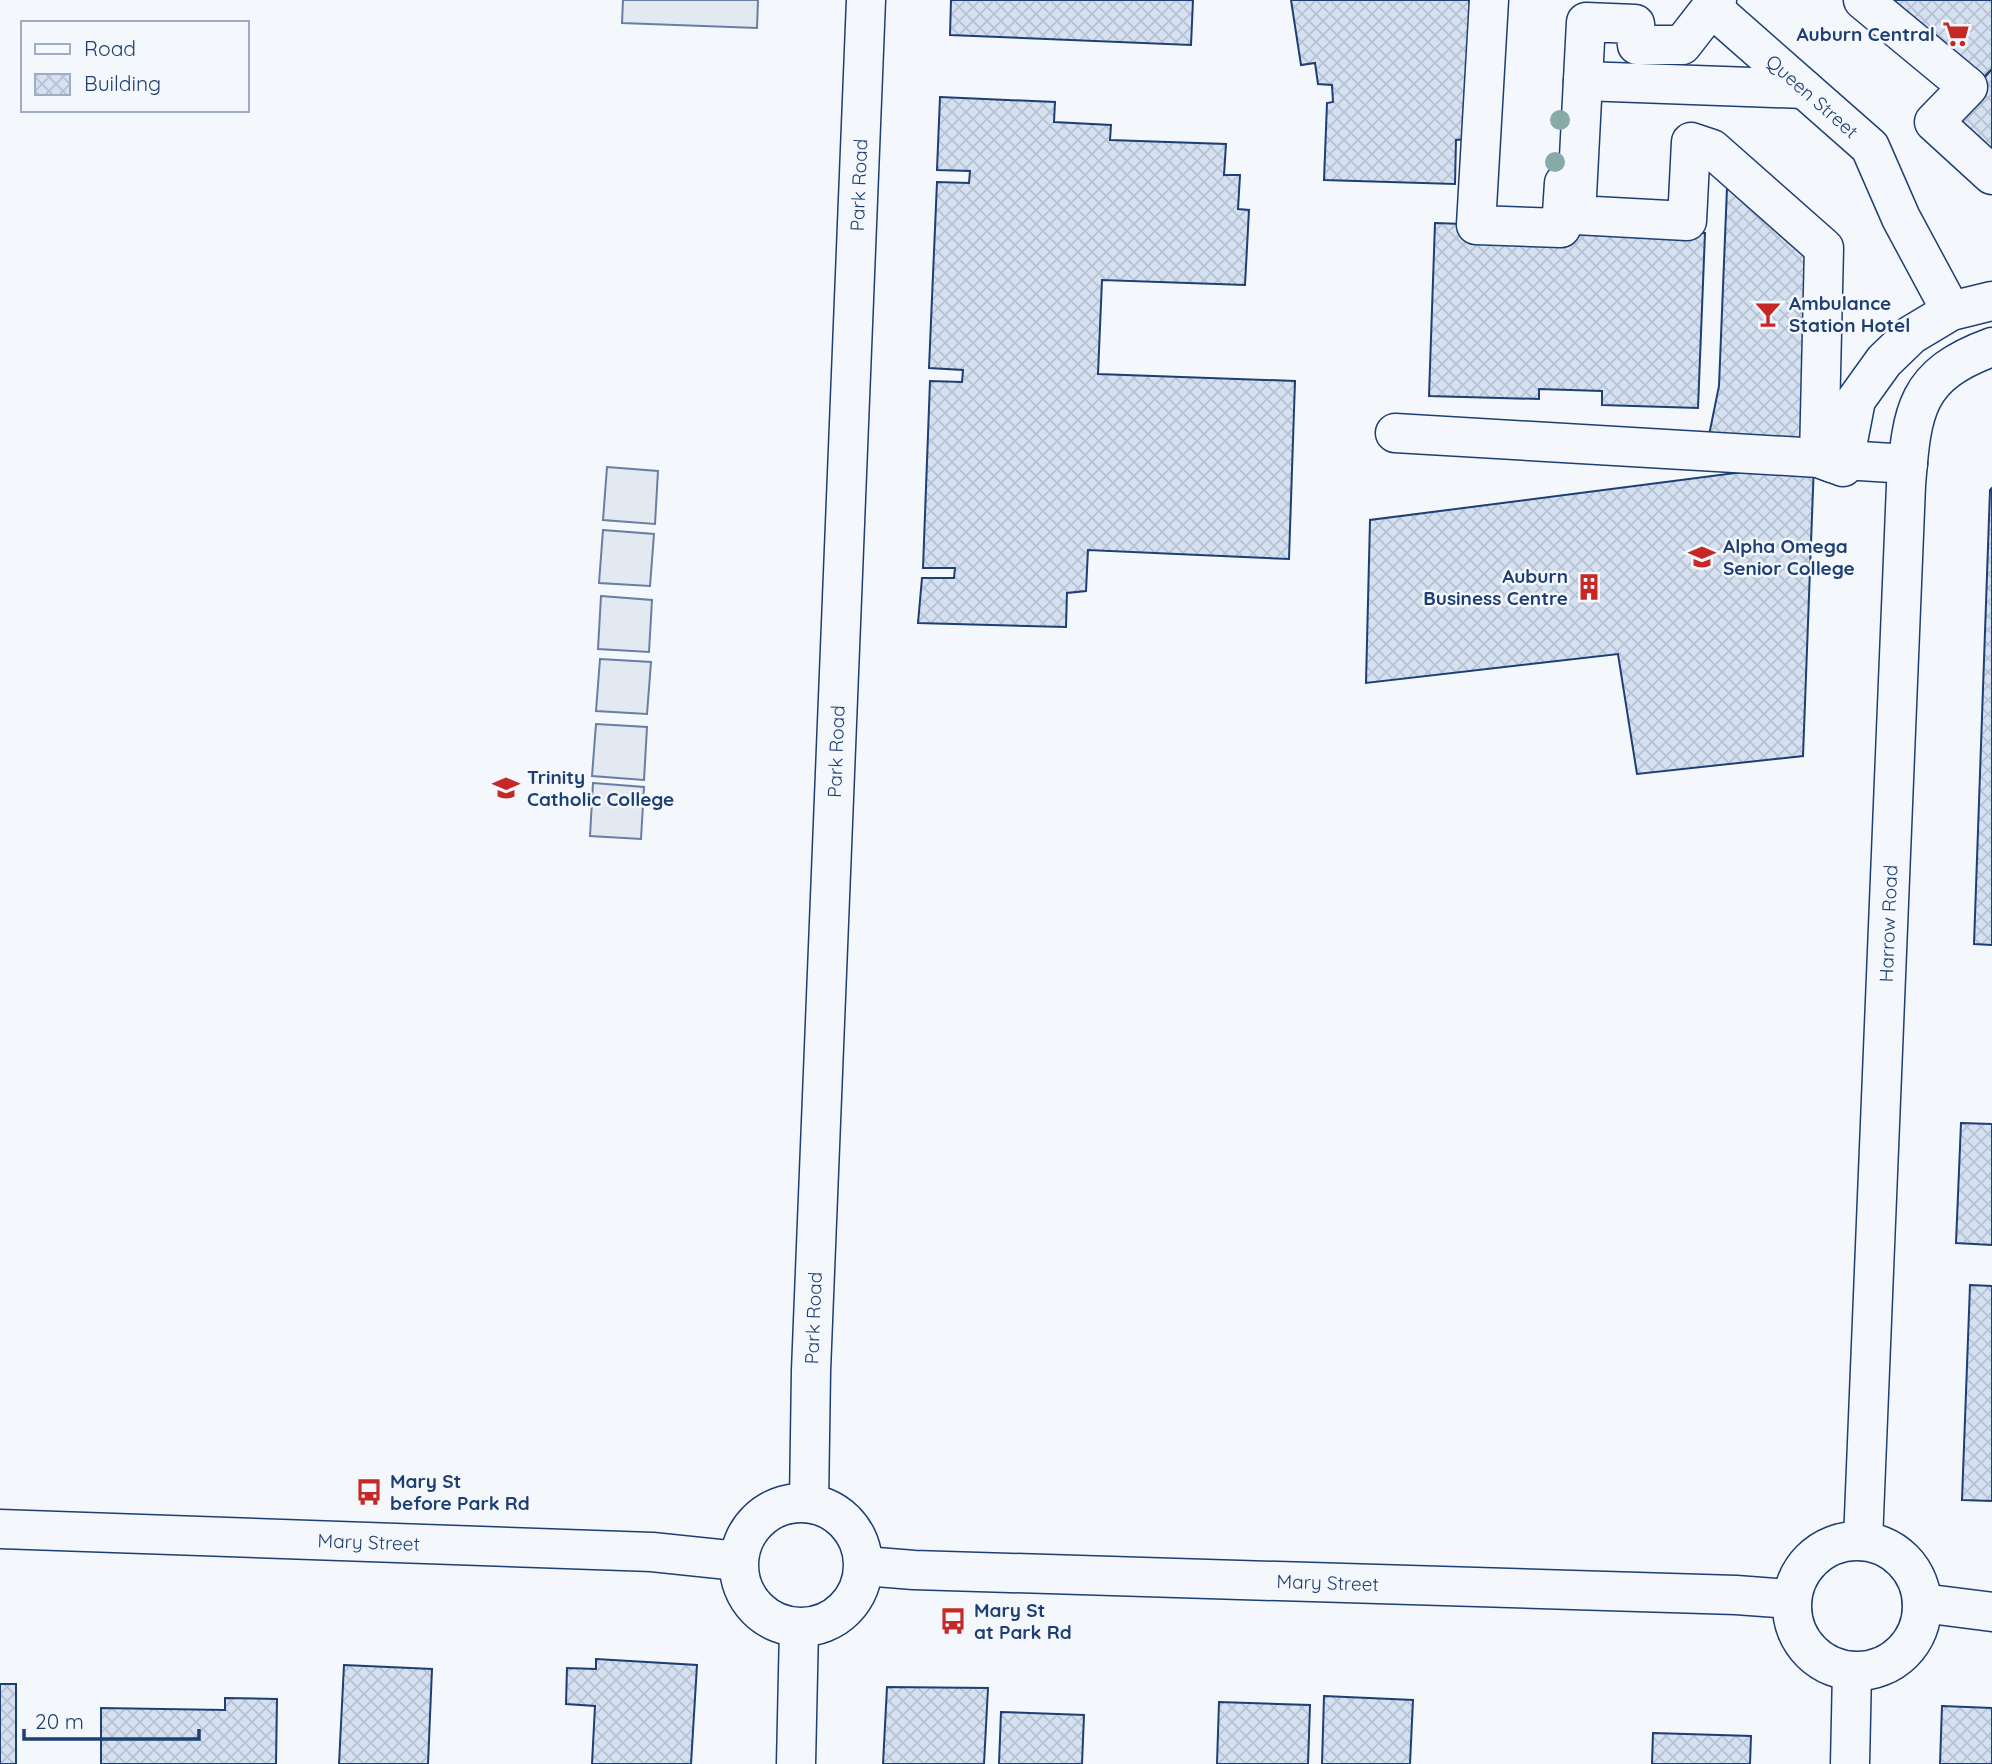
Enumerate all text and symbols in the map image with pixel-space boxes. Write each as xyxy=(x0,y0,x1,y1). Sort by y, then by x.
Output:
supermarket icon: Auburn Central xyxy=(1941,19,1971,49)
legend xyxy=(21,21,248,112)
place label: Auburn Central xyxy=(1797,22,1935,46)
text: Road xyxy=(84,35,136,61)
street label: Queen Street xyxy=(1761,49,1863,143)
text: Building xyxy=(84,70,161,96)
street label: Park Road xyxy=(845,138,872,232)
place label: Ambulance Station Hotel xyxy=(1789,291,1910,337)
bar icon: Ambulance Station Hotel xyxy=(1753,299,1783,329)
place label: Alpha Omega Senior College xyxy=(1723,534,1855,580)
school or university icon: Alpha Omega Senior College xyxy=(1687,542,1717,572)
place label: Auburn Business Centre xyxy=(1423,564,1568,610)
building icon: Auburn Business Centre xyxy=(1574,572,1604,602)
street label: Park Road xyxy=(822,705,850,798)
place label: Trinity Catholic College xyxy=(527,765,674,811)
school or university icon: Trinity Catholic College xyxy=(491,773,521,803)
street label: Harrow Road xyxy=(1874,864,1903,983)
street label: Park Road xyxy=(799,1271,827,1365)
place label: Mary St before Park Rd xyxy=(390,1469,530,1515)
bus stop icon: Mary St before Park Rd xyxy=(354,1477,384,1507)
street label: Mary Street xyxy=(317,1528,420,1556)
street label: Mary Street xyxy=(1276,1569,1379,1596)
place label: Mary St at Park Rd xyxy=(974,1598,1072,1644)
bus stop icon: Mary St at Park Rd xyxy=(938,1606,968,1636)
scale bar xyxy=(24,1698,200,1742)
text: 20 m xyxy=(35,1708,84,1734)

